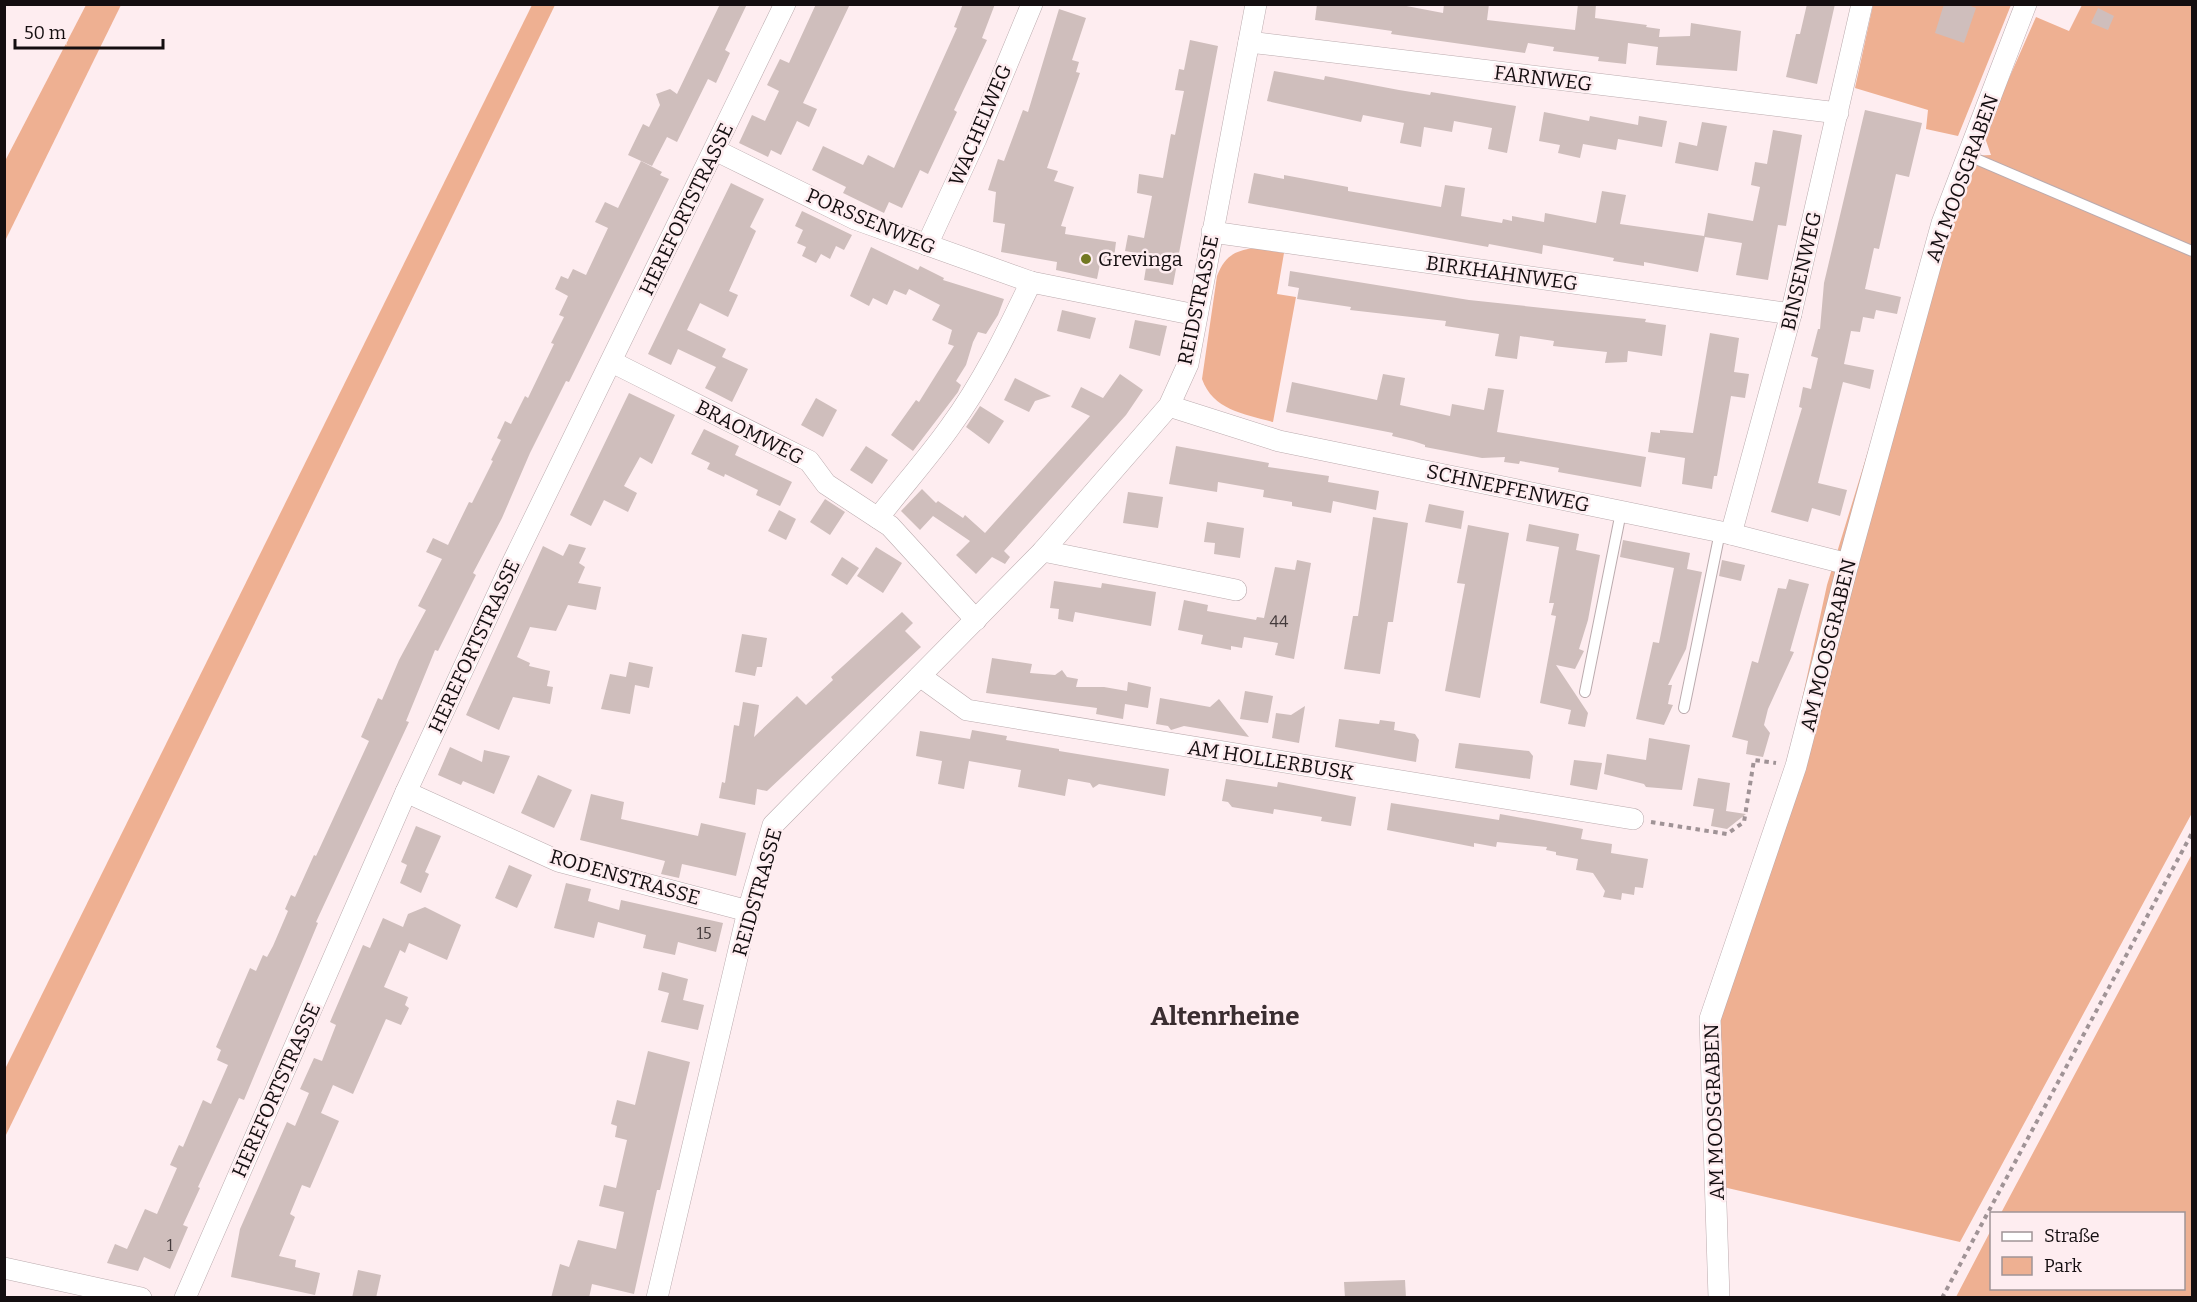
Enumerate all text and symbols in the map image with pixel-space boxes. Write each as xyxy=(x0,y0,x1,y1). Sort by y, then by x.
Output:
scale bar xyxy=(15,12,164,50)
text: 50 m xyxy=(24,22,66,44)
street label: WACHELWEG xyxy=(944,60,1016,189)
street label: FARNWEG xyxy=(1493,60,1594,96)
street label: AM MOOSGRABEN xyxy=(1921,91,2004,265)
street label: HEREFORTSTRASSE xyxy=(634,119,738,299)
street label: PORSSENWEG xyxy=(803,183,939,259)
street label: BINSENWEG xyxy=(1776,209,1826,333)
street label: REIDSTRASSE xyxy=(1173,233,1223,367)
place label: Grevinga xyxy=(1098,247,1183,271)
street label: BIRKHAHNWEG xyxy=(1425,250,1580,296)
marker: Grevinga xyxy=(1079,252,1093,266)
street label: BRAOMWEG xyxy=(692,395,808,470)
street label: SCHNEPFENWEG xyxy=(1424,459,1592,517)
street label: HEREFORTSTRASSE xyxy=(423,555,525,737)
street label: AM MOOSGRABEN xyxy=(1795,556,1861,734)
house number: 44 xyxy=(1270,612,1289,631)
street label: AM HOLLERBUSK xyxy=(1186,735,1356,785)
street label: REIDSTRASSE xyxy=(727,825,787,959)
street label: RODENSTRASSE xyxy=(547,844,703,910)
house number: 15 xyxy=(696,924,712,943)
street label: HEREFORTSTRASSE xyxy=(227,999,325,1181)
district label: Altenrheine xyxy=(1150,1001,1300,1032)
street label: AM MOOSGRABEN xyxy=(1699,1023,1729,1201)
legend xyxy=(1990,1212,2185,1290)
text: Straße xyxy=(2044,1225,2100,1247)
house number: 1 xyxy=(167,1236,174,1255)
text: Park xyxy=(2044,1255,2083,1277)

